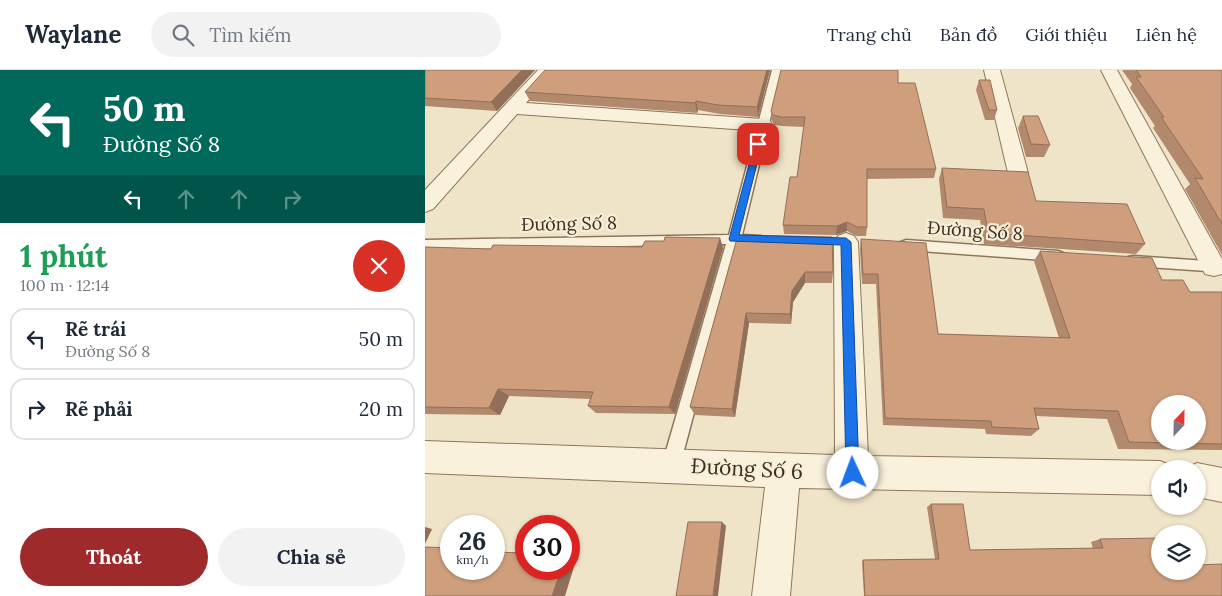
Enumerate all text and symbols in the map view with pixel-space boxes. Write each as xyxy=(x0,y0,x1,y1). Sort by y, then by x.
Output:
search box xyxy=(151,12,501,57)
text: Waylane xyxy=(25,19,121,50)
icon: search xyxy=(169,21,197,49)
text: Tìm kiếm xyxy=(209,23,292,47)
text: Trang chủ xyxy=(827,23,912,46)
text: Bản đồ xyxy=(940,23,997,46)
text: Giới thiệu xyxy=(1025,23,1108,46)
text: Liên hệ xyxy=(1136,23,1197,46)
text: 50 m xyxy=(103,86,186,131)
icon: left xyxy=(20,90,85,155)
pin xyxy=(737,123,779,165)
text: Đường Số 8 xyxy=(103,130,220,158)
icon: arrive xyxy=(744,130,772,158)
icon: left xyxy=(119,185,147,213)
icon: ahead xyxy=(172,185,200,213)
icon: ahead xyxy=(225,185,253,213)
icon: right xyxy=(278,185,306,213)
street label: Đường Số 8 xyxy=(521,211,617,236)
street label: Đường Số 8 xyxy=(926,216,1024,245)
text: 1 phút xyxy=(20,237,107,275)
button: close xyxy=(353,240,405,292)
text: 100 m · 12:14 xyxy=(20,275,110,295)
text: Rẽ trái xyxy=(65,317,126,341)
icon: left xyxy=(22,325,50,353)
text: 50 m xyxy=(359,327,403,351)
text: Đường Số 8 xyxy=(65,341,150,361)
icon: right xyxy=(22,395,50,423)
north arrow xyxy=(1151,395,1206,450)
map controls xyxy=(1151,395,1206,580)
text: Rẽ phải xyxy=(65,397,133,421)
text: 20 m xyxy=(359,397,403,421)
position arrow xyxy=(826,446,878,498)
street label: Đường Số 6 xyxy=(690,452,804,485)
button: sound xyxy=(1151,460,1206,515)
speed limit sign: 30 xyxy=(515,515,580,580)
text: 26 xyxy=(459,525,486,557)
button: layers xyxy=(1151,525,1206,580)
button: Thoát xyxy=(20,528,208,586)
button: Chia sẻ xyxy=(218,528,405,586)
text: km/h xyxy=(456,552,489,567)

